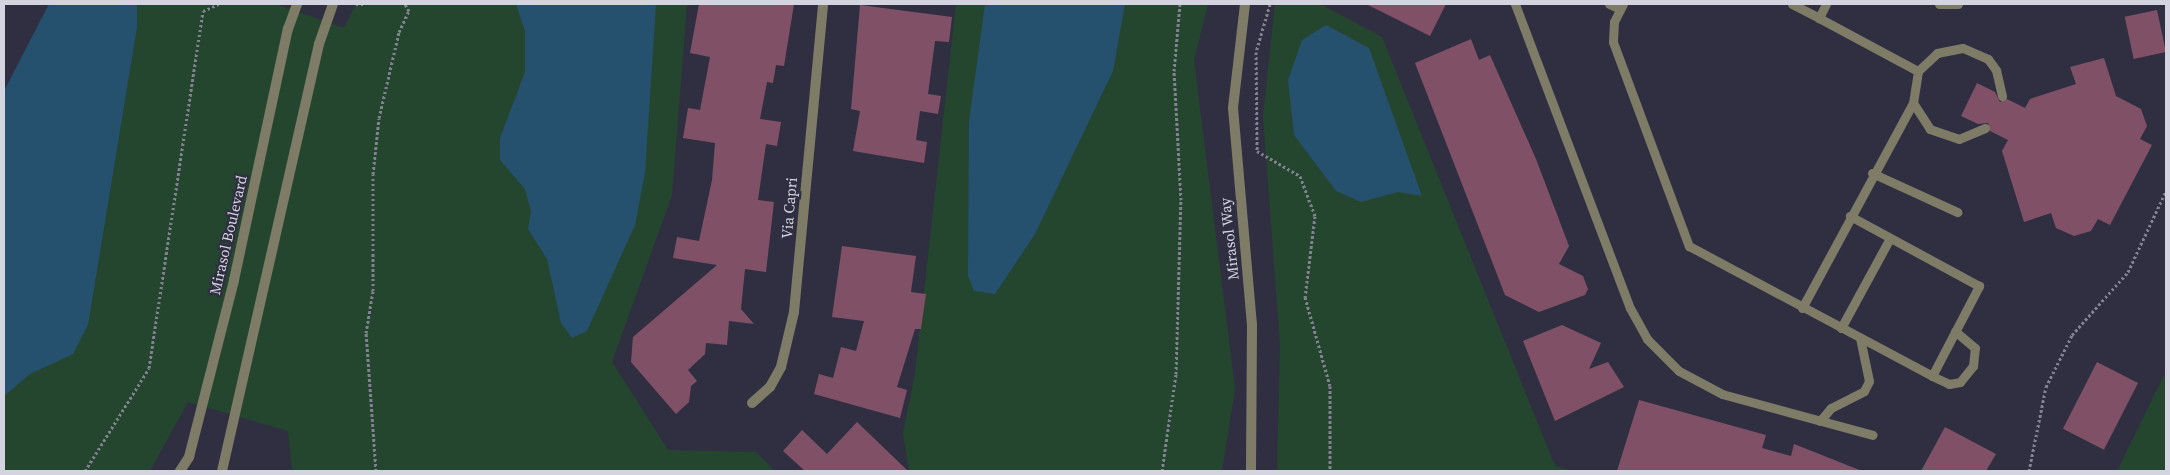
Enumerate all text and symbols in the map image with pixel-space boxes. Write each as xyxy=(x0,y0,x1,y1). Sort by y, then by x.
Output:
street label: Mirasol Boulevard xyxy=(205,173,251,297)
street label: Via Capri xyxy=(777,177,801,239)
street label: Mirasol Way xyxy=(1216,197,1242,281)

